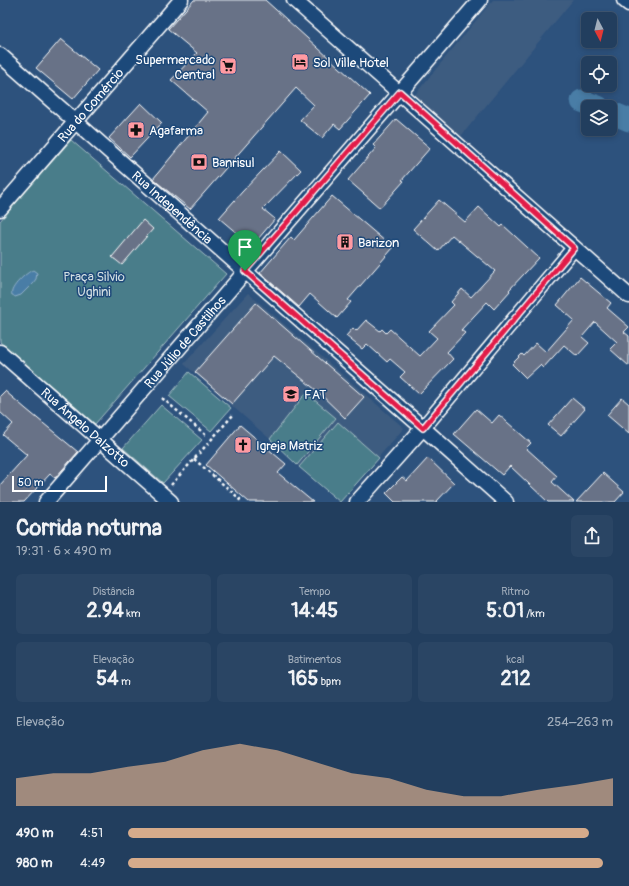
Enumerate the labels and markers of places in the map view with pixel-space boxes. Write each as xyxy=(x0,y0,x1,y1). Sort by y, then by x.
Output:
place label: Supermercado Central xyxy=(135,52,215,83)
hotel icon: Sol Ville Hotel xyxy=(290,52,310,72)
place label: Sol Ville Hotel xyxy=(313,55,389,71)
supermarket icon: Supermercado Central xyxy=(218,56,238,76)
pharmacy icon: Agafarma xyxy=(126,120,146,140)
place label: Agafarma xyxy=(149,123,203,139)
bank icon: Banrisul xyxy=(189,152,209,172)
place label: Banrisul xyxy=(212,155,255,171)
pin xyxy=(228,230,262,271)
building icon: Barizon xyxy=(335,232,355,252)
place label: Barizon xyxy=(358,235,399,251)
school or university icon: FAT xyxy=(281,384,301,404)
place label: FAT xyxy=(304,387,326,403)
church icon: Igreja Matriz xyxy=(233,435,253,455)
place label: Igreja Matriz xyxy=(256,438,323,454)

